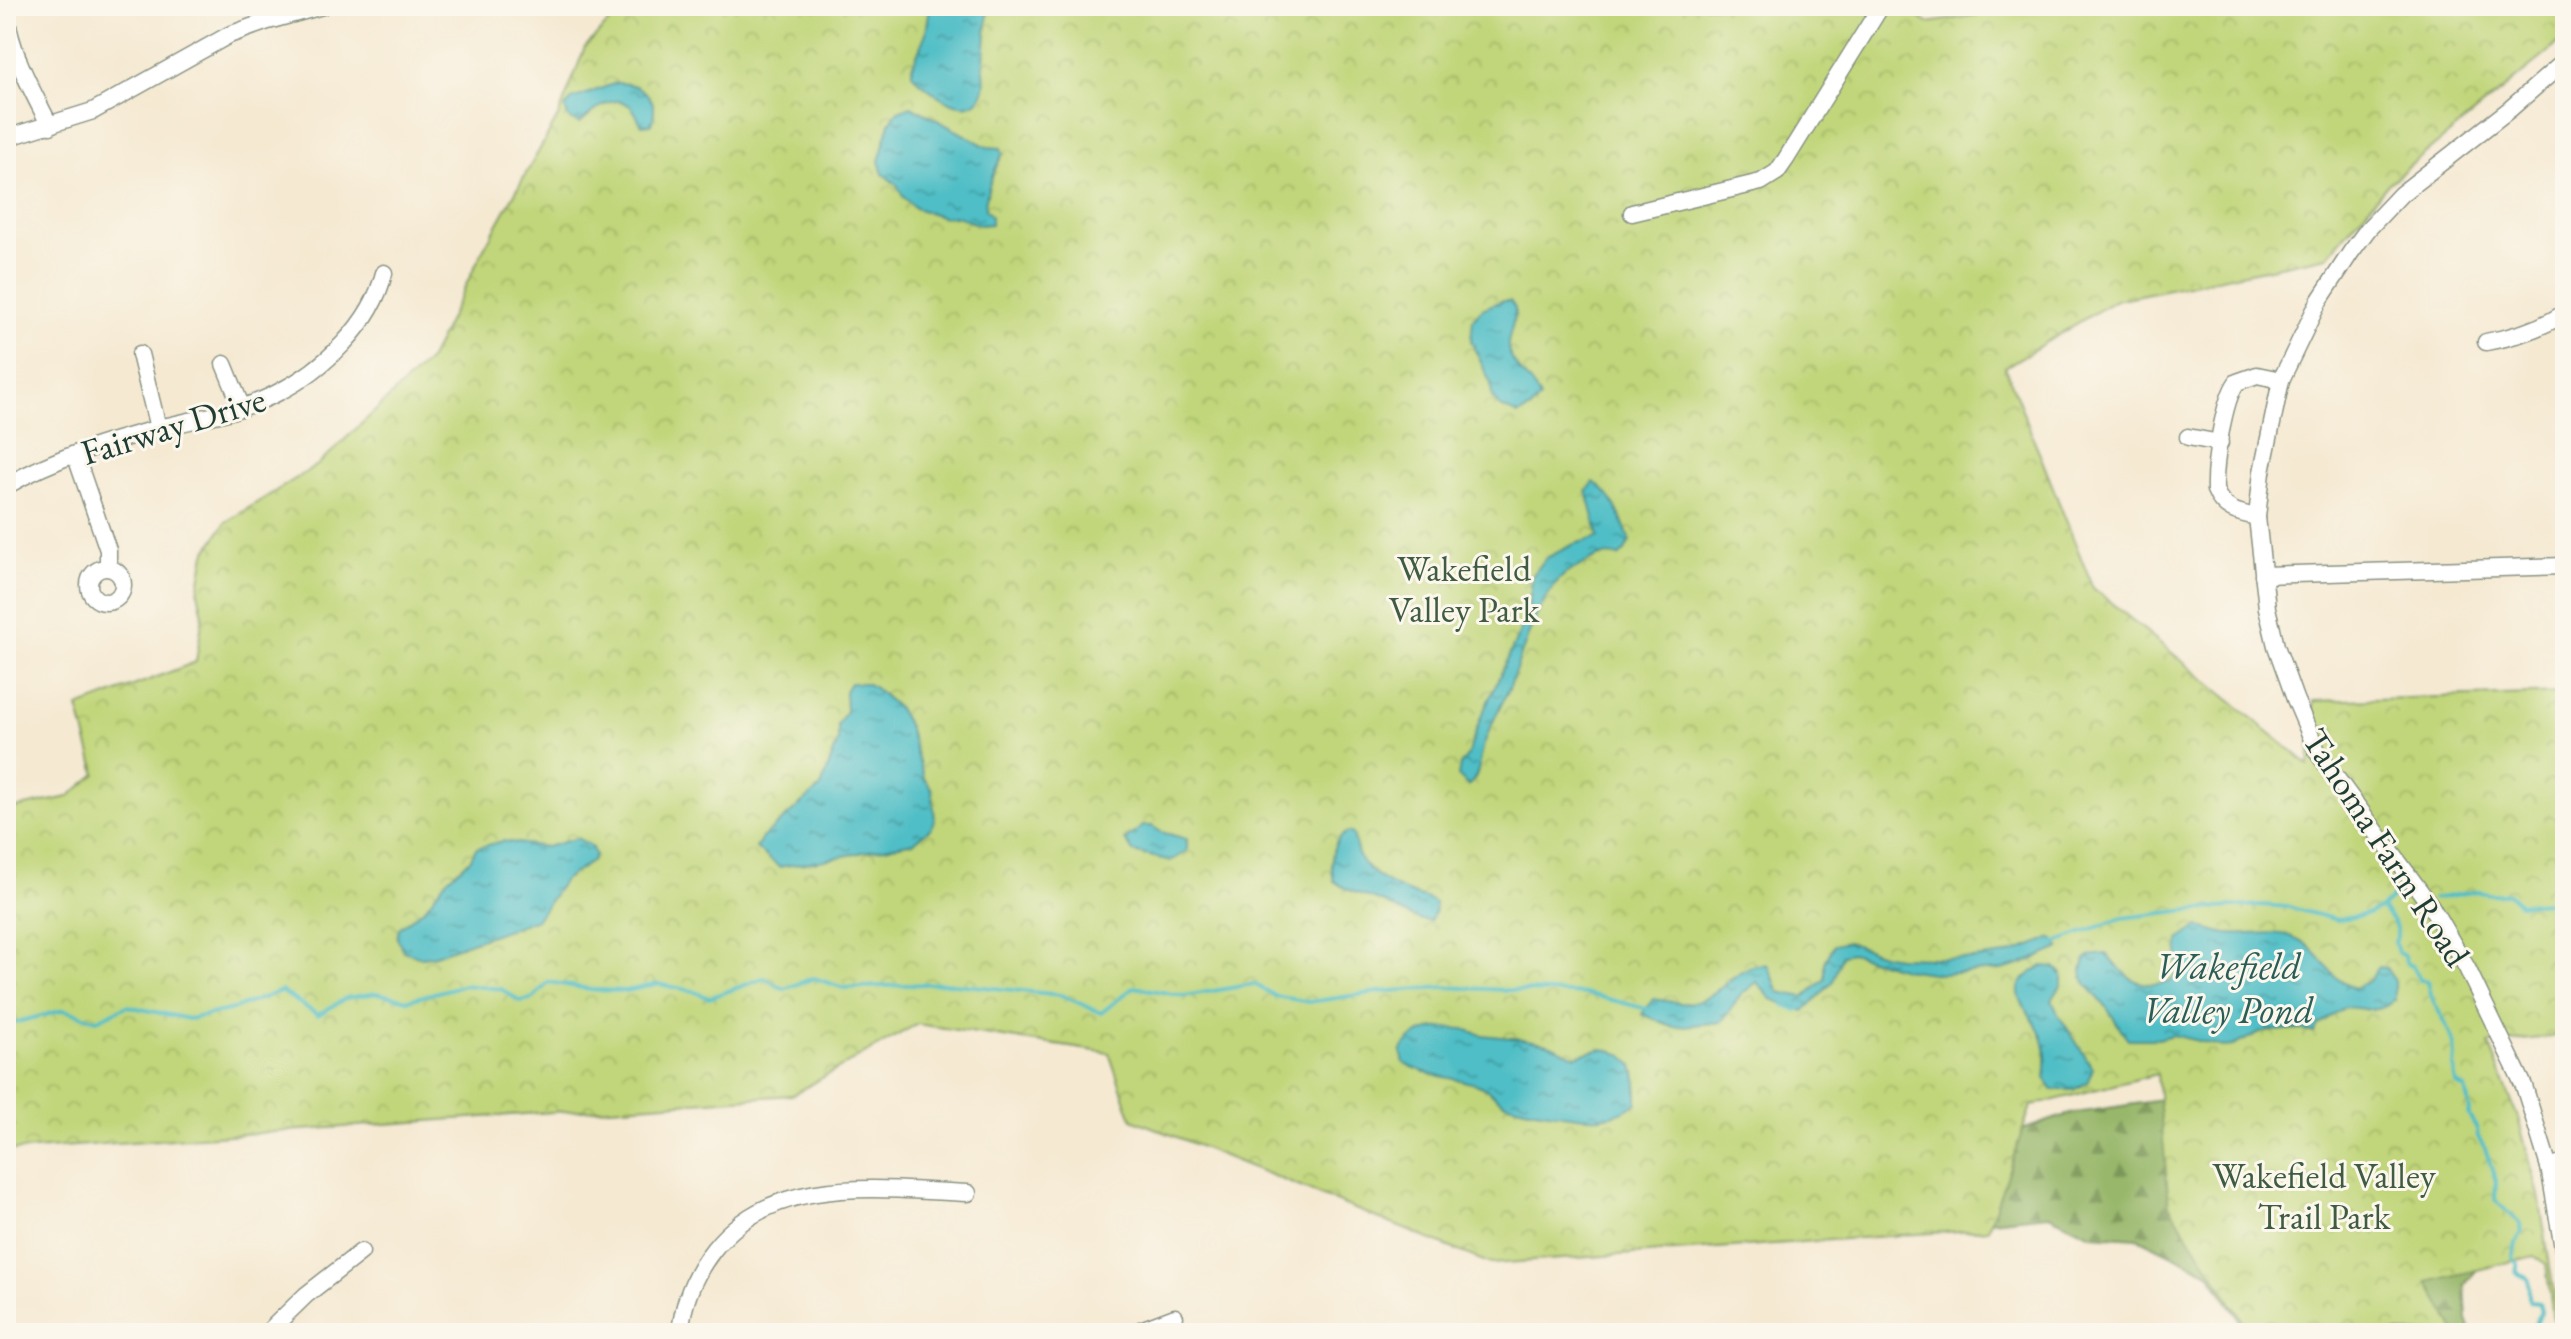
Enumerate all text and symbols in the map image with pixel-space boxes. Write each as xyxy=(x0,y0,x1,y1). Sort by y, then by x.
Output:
street label: Fairway Drive xyxy=(75,375,271,476)
park label: Wakefield Valley Park xyxy=(1389,545,1540,633)
street label: Tahoma Farm Road xyxy=(2292,719,2482,976)
water label: Wakefield Valley Pond xyxy=(2142,941,2314,1034)
park label: Wakefield Valley Trail Park xyxy=(2212,1152,2436,1240)

